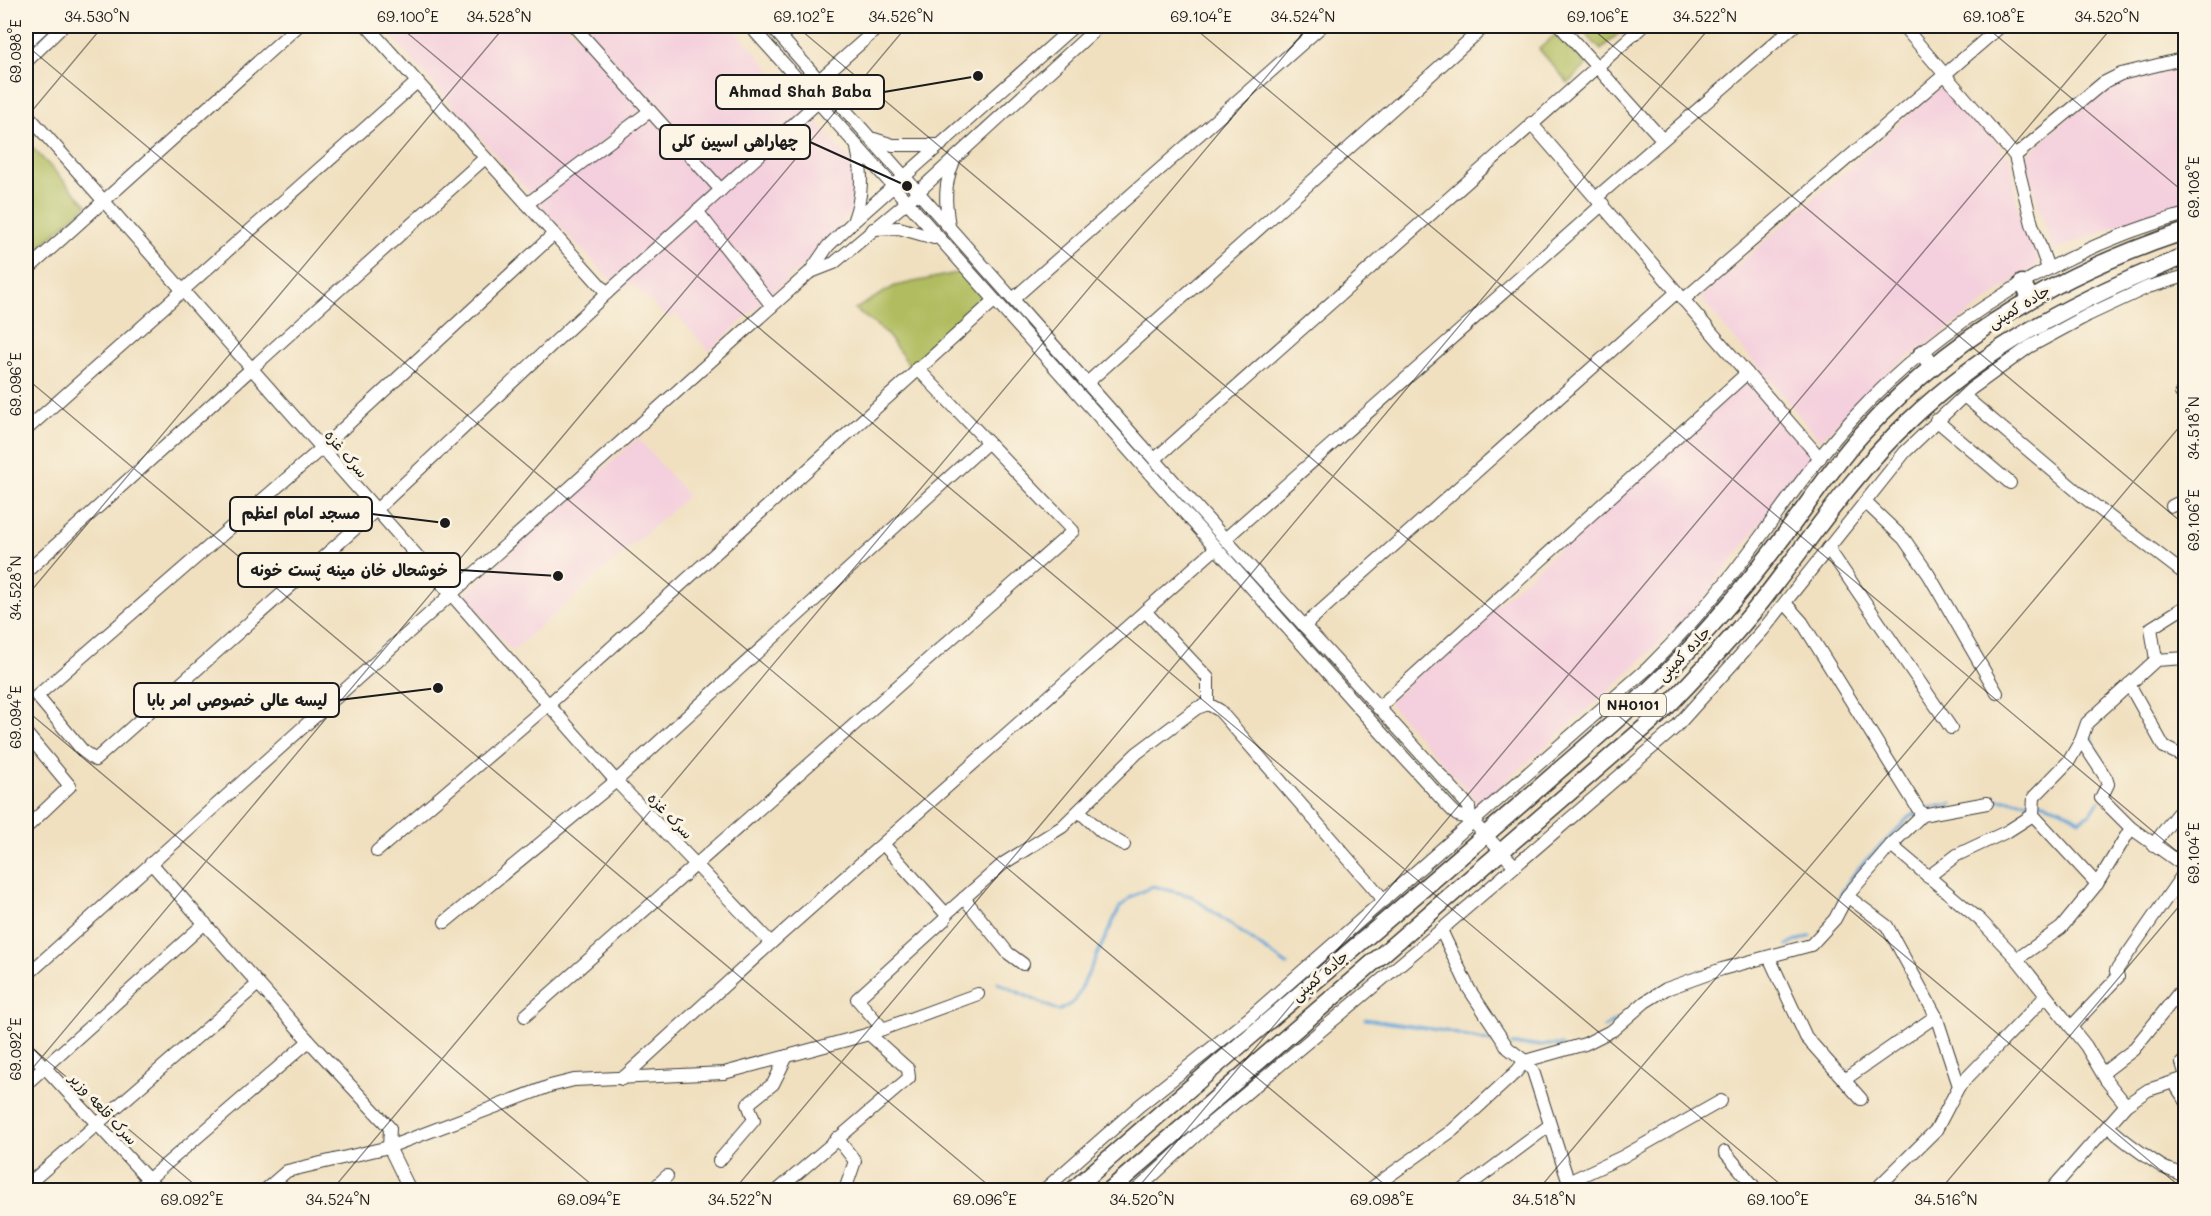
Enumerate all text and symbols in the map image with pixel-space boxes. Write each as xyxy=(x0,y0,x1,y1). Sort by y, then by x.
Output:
text: 34.530°N xyxy=(64,6,130,26)
text: 69.100°E xyxy=(377,6,439,26)
text: 34.528°N xyxy=(466,6,532,26)
text: 69.102°E xyxy=(773,6,835,26)
text: 34.526°N xyxy=(868,6,934,26)
text: 69.104°E xyxy=(1170,6,1232,26)
text: 34.524°N xyxy=(1271,6,1335,26)
text: 69.106°E xyxy=(1567,6,1629,26)
text: 34.522°N xyxy=(1673,6,1737,26)
text: 69.108°E xyxy=(1963,6,2025,26)
text: 34.520°N xyxy=(2074,6,2140,26)
text: 69.098°E xyxy=(5,19,25,83)
callout: Ahmad Shah Baba xyxy=(716,75,884,109)
text: Ahmad Shah Baba xyxy=(728,80,872,101)
callout: چهاراهی اسپین کلی xyxy=(660,125,810,159)
text: چهاراهی اسپین کلی xyxy=(672,130,798,152)
text: 69.108°E xyxy=(2183,156,2203,218)
street label: جاده کمپنی xyxy=(1984,280,2054,333)
text: 69.096°E xyxy=(5,352,25,416)
text: 34.518°N xyxy=(2183,396,2203,460)
street label: سرک غزه xyxy=(321,425,373,482)
text: 69.106°E xyxy=(2183,489,2203,551)
callout: مسجد امام اعظم xyxy=(230,497,372,531)
text: مسجد امام اعظم xyxy=(242,502,360,526)
callout: خوشحال خان مینه پُست خونه xyxy=(238,553,460,587)
text: 34.528°N xyxy=(5,555,25,621)
text: خوشحال خان مینه پُست خونه xyxy=(250,559,448,581)
street label: جاده کمپنی xyxy=(1652,621,1715,686)
callout: لیسه عالی خصوصی امر بابا xyxy=(134,683,339,717)
text: 69.094°E xyxy=(5,685,25,749)
text: لیسه عالی خصوصی امر بابا xyxy=(147,689,327,711)
road number: NH0101 xyxy=(1600,694,1666,716)
street label: سرک غزه xyxy=(644,788,698,843)
text: 69.104°E xyxy=(2183,822,2203,884)
street label: جاده کمپنی xyxy=(1286,945,1353,1006)
text: 69.092°E xyxy=(5,1017,25,1081)
street label: سرک قلعه وزیر xyxy=(64,1067,142,1149)
text: 69.092°E xyxy=(160,1189,224,1209)
text: 34.524°N xyxy=(306,1189,370,1209)
text: 69.094°E xyxy=(557,1189,621,1209)
text: 34.522°N xyxy=(708,1189,772,1209)
text: 69.096°E xyxy=(953,1189,1017,1209)
text: 34.520°N xyxy=(1109,1189,1175,1209)
text: 69.098°E xyxy=(1350,1189,1414,1209)
text: 34.518°N xyxy=(1512,1189,1576,1209)
text: 69.100°E xyxy=(1747,1189,1809,1209)
text: 34.516°N xyxy=(1914,1189,1978,1209)

